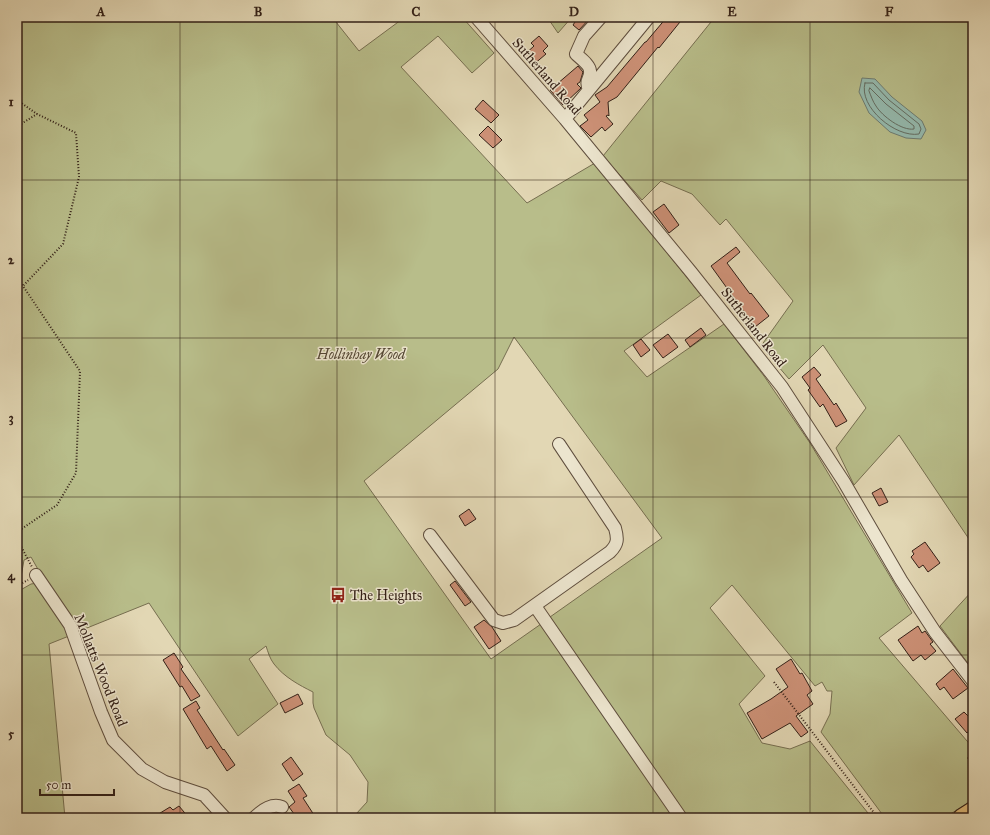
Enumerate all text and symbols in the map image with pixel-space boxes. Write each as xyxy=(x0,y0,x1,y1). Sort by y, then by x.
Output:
text: A xyxy=(96,4,106,20)
text: B xyxy=(254,4,263,20)
text: C xyxy=(412,4,421,20)
text: D xyxy=(569,4,579,20)
text: E xyxy=(727,4,737,20)
text: F xyxy=(885,4,894,20)
street label: Sutherland Road xyxy=(509,34,585,118)
text: 1 xyxy=(8,94,14,110)
text: 2 xyxy=(8,252,15,268)
street label: Sutherland Road xyxy=(717,284,790,371)
park label: Hollinhay Wood xyxy=(316,346,407,363)
text: 3 xyxy=(8,410,14,426)
text: 4 xyxy=(7,568,15,584)
bus stop icon: The Heights xyxy=(329,586,347,604)
place label: The Heights xyxy=(350,587,422,604)
street label: Mollatts Wood Road xyxy=(70,611,131,729)
text: 5 xyxy=(8,726,15,742)
scale bar xyxy=(40,771,114,797)
text: 50 m xyxy=(46,778,71,792)

